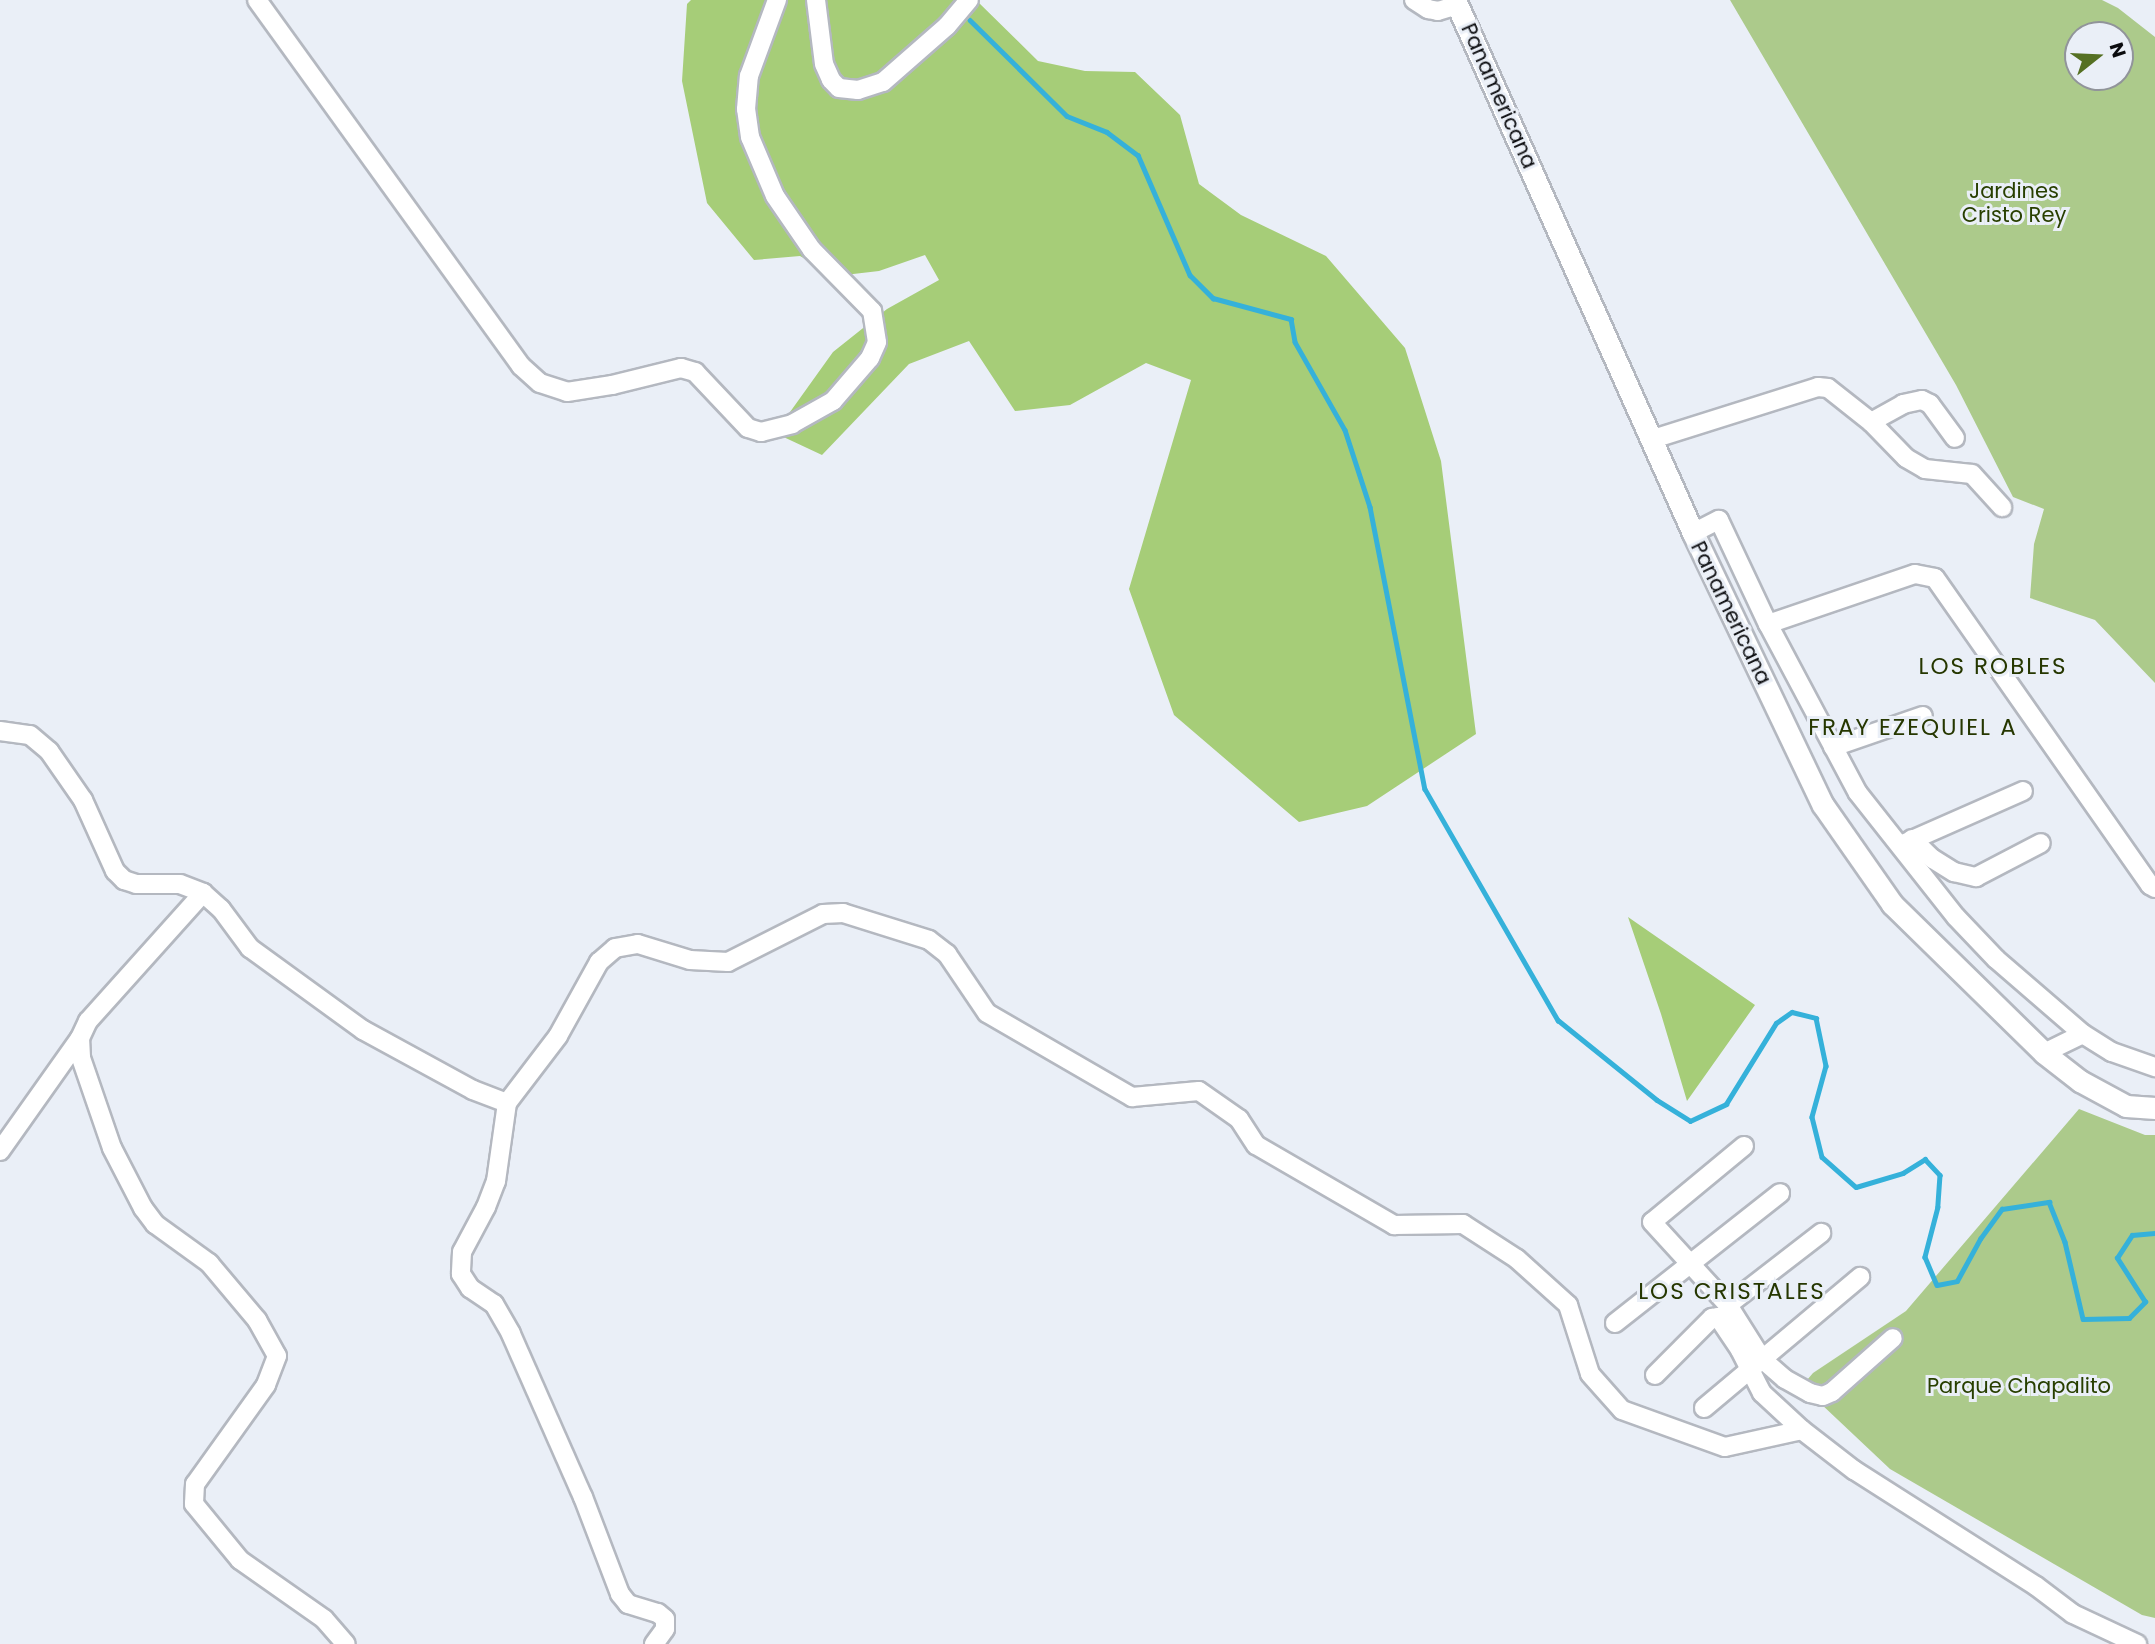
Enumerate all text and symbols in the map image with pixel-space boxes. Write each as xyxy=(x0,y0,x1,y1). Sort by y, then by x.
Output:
street label: Panamericana xyxy=(1456,20,1542,172)
north arrow xyxy=(2064,21,2134,91)
text: N xyxy=(2102,39,2133,61)
park label: Jardines Cristo Rey xyxy=(1962,178,2066,228)
street label: Panamericana xyxy=(1685,537,1777,689)
district label: LOS ROBLES xyxy=(1920,652,2066,680)
district label: FRAY EZEQUIEL A xyxy=(1810,713,2016,741)
district label: LOS CRISTALES xyxy=(1640,1277,1824,1305)
park label: Parque Chapalito xyxy=(1927,1373,2111,1399)

